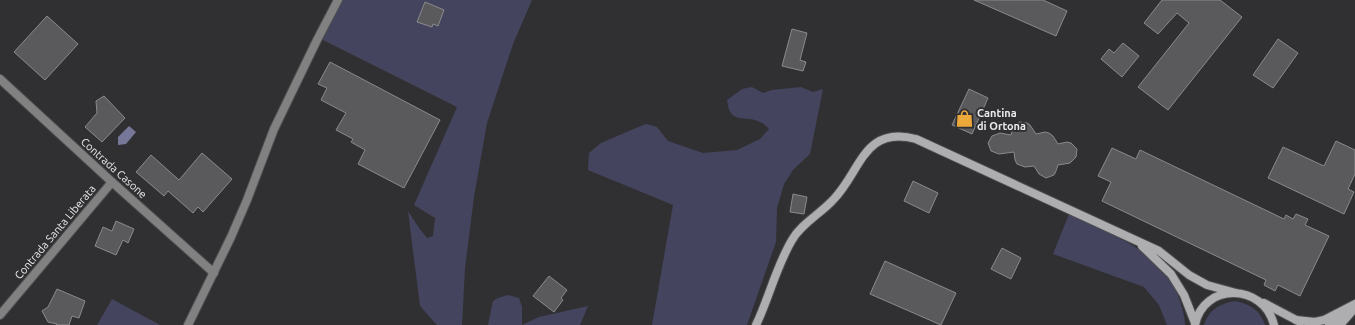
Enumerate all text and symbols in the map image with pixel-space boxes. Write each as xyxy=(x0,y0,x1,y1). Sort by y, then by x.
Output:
place label: Cantina di Ortona xyxy=(977,107,1026,132)
shop icon: Cantina di Ortona xyxy=(954,109,974,129)
street label: Contrada Casone xyxy=(79,135,149,201)
street label: Contrada Santa Liberata xyxy=(12,183,98,281)

